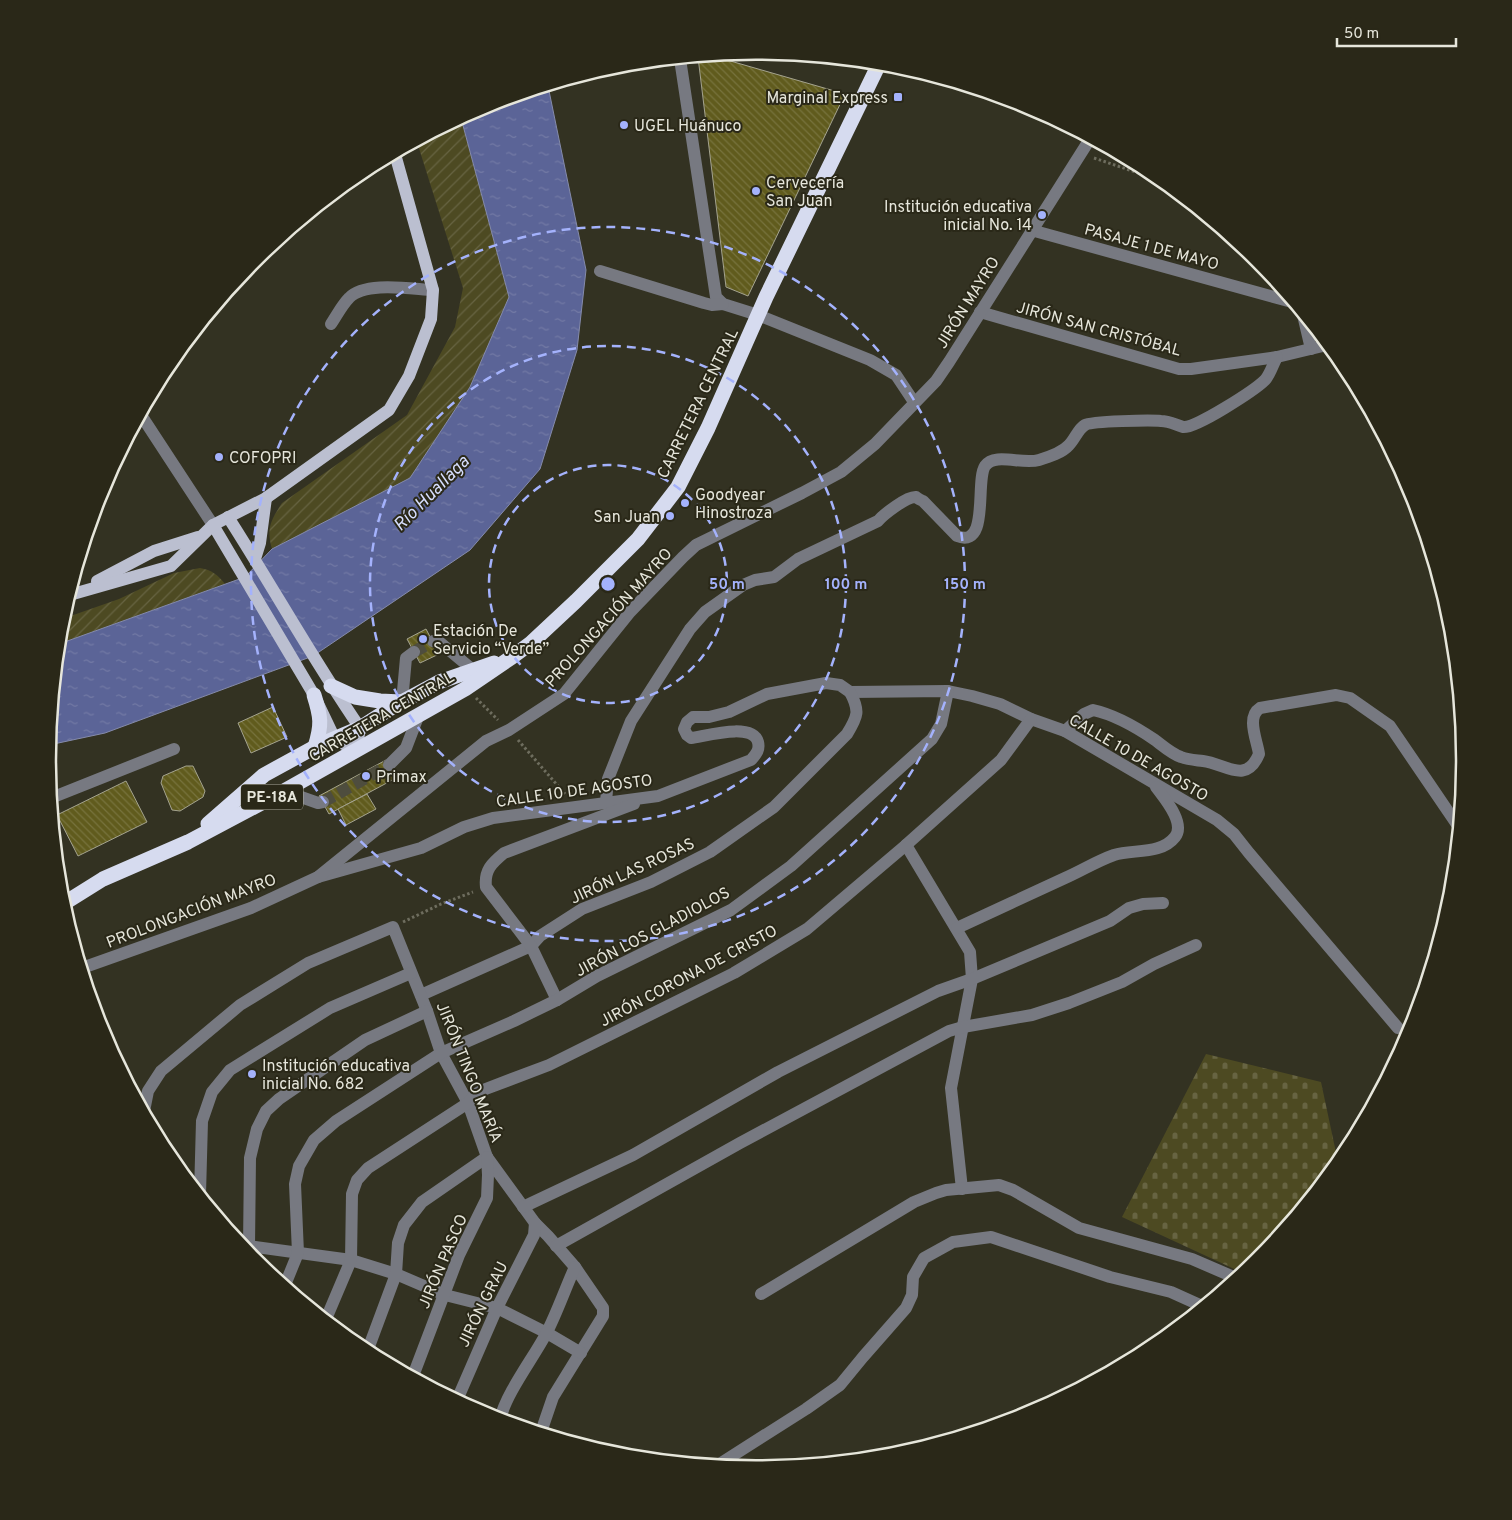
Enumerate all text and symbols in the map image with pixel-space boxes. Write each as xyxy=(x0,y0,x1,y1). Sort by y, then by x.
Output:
scale bar xyxy=(1337,15,1456,47)
text: 50 m xyxy=(1344,25,1379,44)
place label: Marginal Express xyxy=(766,89,888,109)
marker: Marginal Express xyxy=(892,91,904,103)
place label: UGEL Huánuco xyxy=(634,117,742,137)
marker: UGEL Huánuco xyxy=(618,119,630,131)
place label: Cervecería San Juan xyxy=(766,174,844,212)
marker: Cervecería San Juan xyxy=(750,185,762,197)
place label: Institución educativa inicial No. 14 xyxy=(884,198,1032,236)
marker: Institución educativa inicial No. 14 xyxy=(1036,209,1048,221)
street label: PASAJE 1 DE MAYO xyxy=(1082,220,1221,276)
street label: JIRÓN MAYRO xyxy=(931,252,1005,353)
street label: JIRÓN SAN CRISTÓBAL xyxy=(1014,296,1184,362)
street label: CARRETERA CENTRAL xyxy=(654,326,744,482)
place label: COFOPRI xyxy=(229,449,297,469)
marker: COFOPRI xyxy=(213,451,225,463)
water label: Río Huallaga xyxy=(389,451,475,537)
place label: Goodyear Hinostroza xyxy=(695,486,772,524)
marker: Goodyear Hinostroza xyxy=(679,497,691,509)
place label: San Juan xyxy=(594,508,660,528)
marker: San Juan xyxy=(664,510,676,522)
street label: PROLONGACIÓN MAYRO xyxy=(540,543,677,692)
centre of rings xyxy=(599,575,617,593)
text: 50 m xyxy=(709,576,745,595)
text: 100 m xyxy=(825,576,867,595)
text: 150 m xyxy=(944,576,986,595)
place label: Estación De Servicio “Verde” xyxy=(433,622,549,660)
marker: Estación De Servicio “Verde” xyxy=(417,633,429,645)
street label: CARRETERA CENTRAL xyxy=(306,668,458,767)
street label: CALLE 10 DE AGOSTO xyxy=(1065,711,1211,807)
place label: Primax xyxy=(376,768,427,788)
marker: Primax xyxy=(360,770,372,782)
street label: CALLE 10 DE AGOSTO xyxy=(495,771,654,813)
road number: PE-18A xyxy=(241,784,303,810)
street label: JIRÓN LAS ROSAS xyxy=(567,832,698,909)
street label: PROLONGACIÓN MAYRO xyxy=(103,868,280,954)
street label: JIRÓN LOS GLADIOLOS xyxy=(571,882,734,982)
street label: JIRÓN CORONA DE CRISTO xyxy=(596,920,781,1032)
street label: JIRÓN TINGO MARÍA xyxy=(431,999,507,1146)
place label: Institución educativa inicial No. 682 xyxy=(262,1057,410,1095)
marker: Institución educativa inicial No. 682 xyxy=(246,1068,258,1080)
street label: JIRÓN PASCO xyxy=(413,1211,473,1312)
street label: JIRÓN GRAU xyxy=(453,1258,513,1351)

